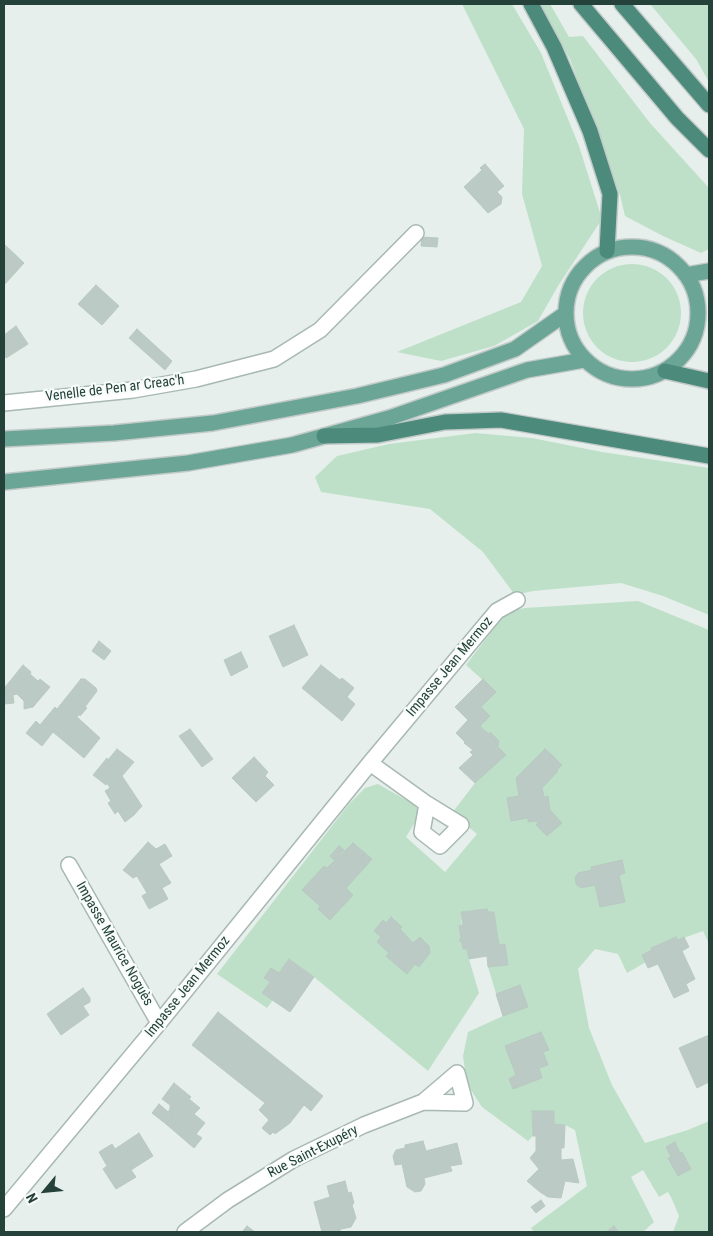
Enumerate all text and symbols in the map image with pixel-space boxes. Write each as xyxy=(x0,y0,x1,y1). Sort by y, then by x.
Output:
street label: Venelle de Pen ar Creac'h xyxy=(45,372,185,406)
street label: Impasse Jean Mermoz xyxy=(403,614,497,720)
street label: Impasse Maurice Noguès xyxy=(72,879,156,1009)
street label: Impasse Jean Mermoz xyxy=(142,933,234,1041)
street label: Rue Saint-Exupéry xyxy=(265,1122,361,1182)
north arrow xyxy=(20,1166,70,1216)
text: N xyxy=(23,1191,41,1206)

